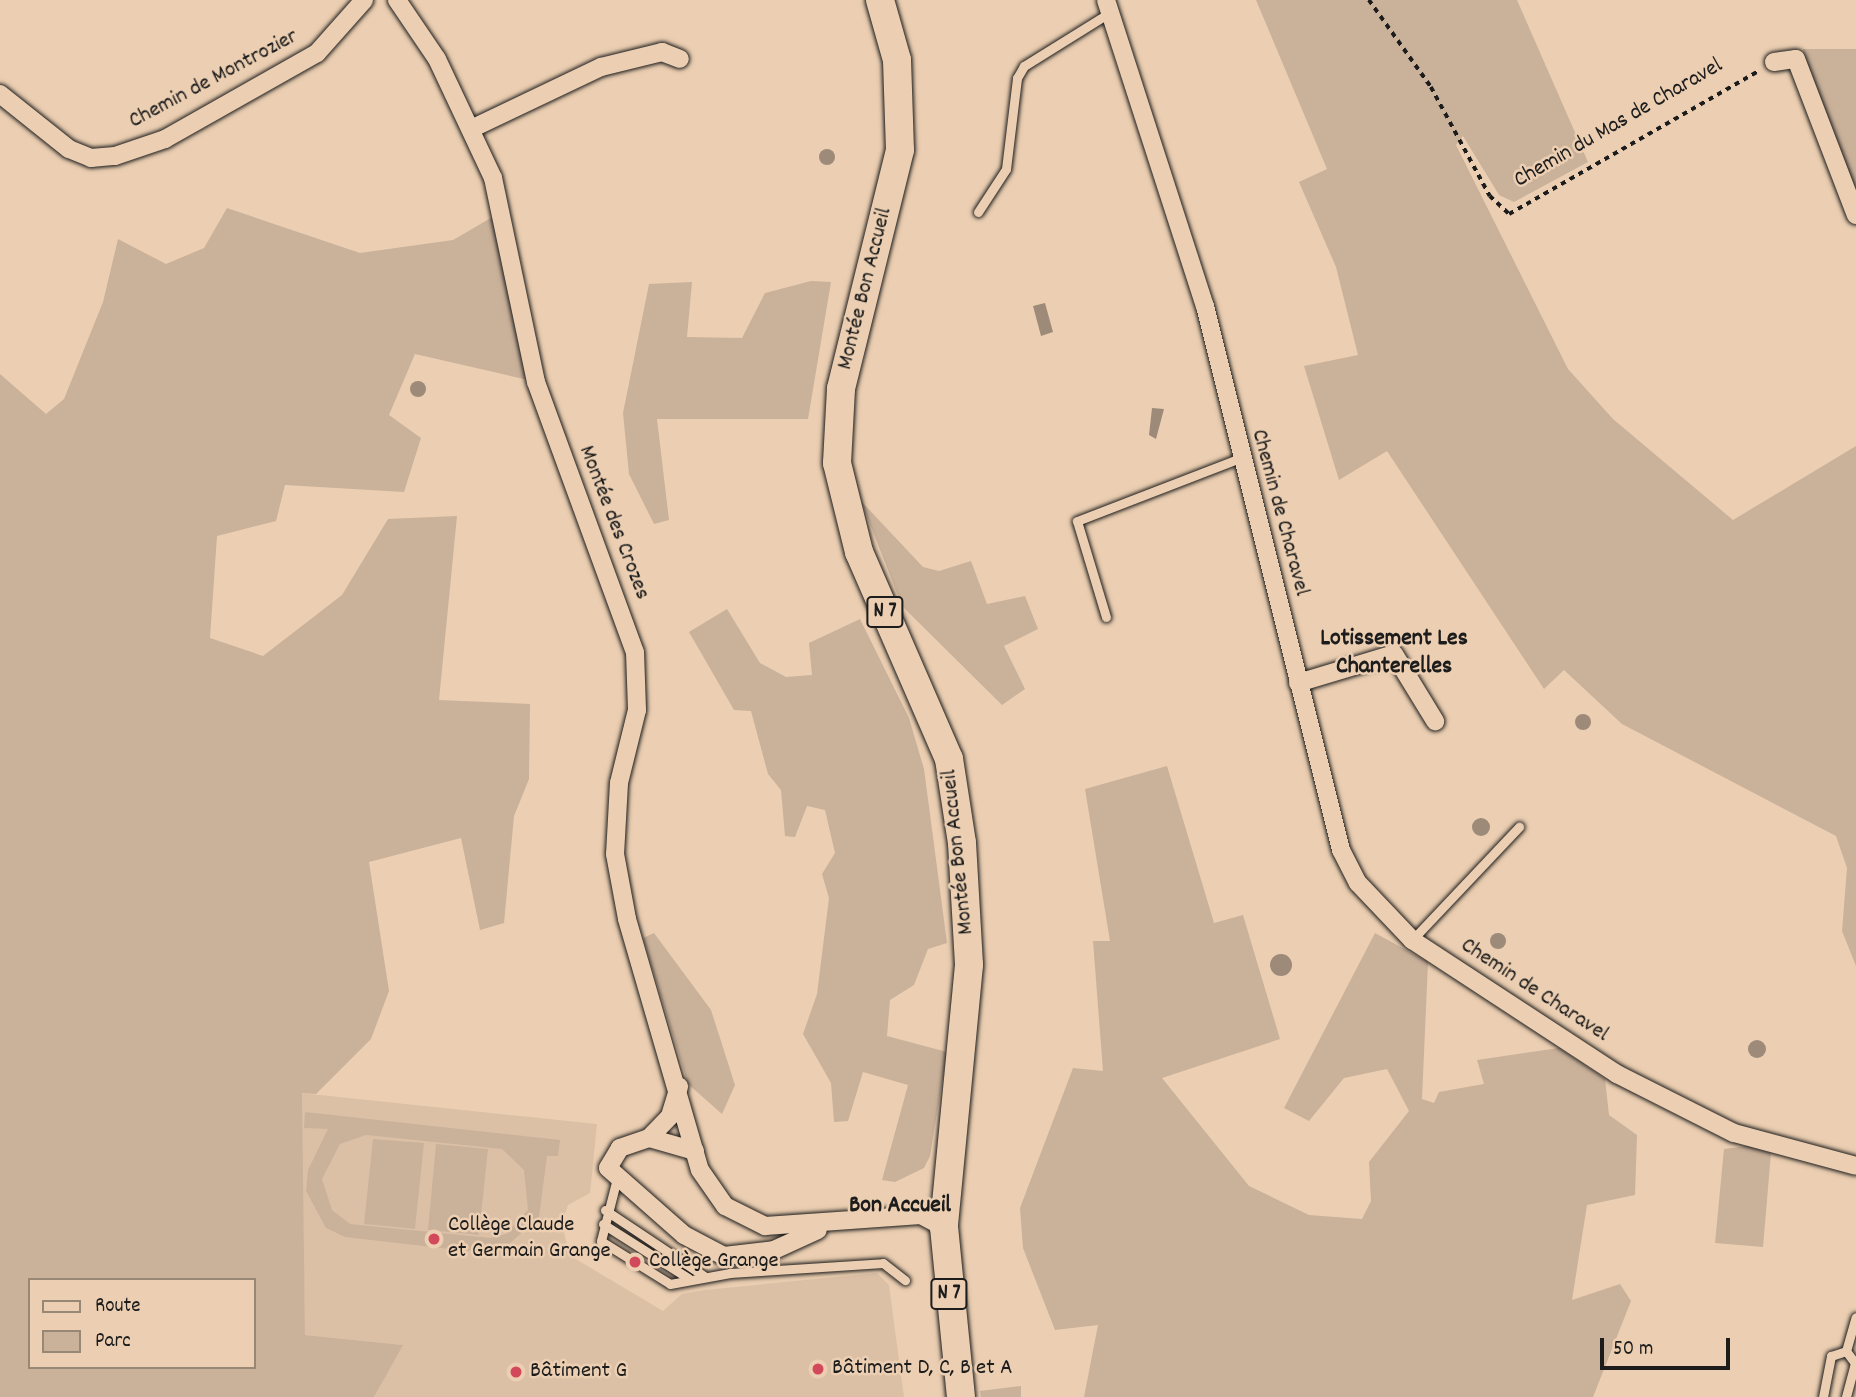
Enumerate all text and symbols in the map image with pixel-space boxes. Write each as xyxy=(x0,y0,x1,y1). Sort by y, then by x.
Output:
street label: Chemin de Montrozier xyxy=(125,24,303,136)
street label: Chemin du Mas de Charavel xyxy=(1510,53,1728,195)
street label: Montée Bon Accueil xyxy=(833,205,899,373)
street label: Chemin de Charavel xyxy=(1244,427,1314,599)
street label: Montée des Crozes xyxy=(571,442,655,604)
road number: N 7 xyxy=(866,594,904,630)
district label: Lotissement Les Chanterelles xyxy=(1320,626,1468,682)
street label: Montée Bon Accueil xyxy=(937,768,981,936)
street label: Chemin de Charavel xyxy=(1455,933,1613,1049)
district label: Bon Accueil xyxy=(849,1193,951,1221)
place label: Collège Claude et Germain Grange xyxy=(448,1212,611,1266)
marker: Collège Claude et Germain Grange xyxy=(426,1231,442,1247)
place label: Collège Grange xyxy=(649,1248,779,1276)
marker: Collège Grange xyxy=(627,1254,643,1270)
road number: N 7 xyxy=(930,1276,968,1312)
legend xyxy=(28,1278,256,1369)
text: Route xyxy=(95,1292,141,1322)
scale bar xyxy=(1604,1324,1734,1368)
text: Parc xyxy=(95,1327,131,1357)
text: 50 m xyxy=(1613,1335,1653,1365)
place label: Bâtiment D, C, B et A xyxy=(832,1355,1012,1383)
place label: Bâtiment G xyxy=(530,1358,627,1386)
marker: Bâtiment D, C, B et A xyxy=(810,1361,826,1377)
marker: Bâtiment G xyxy=(508,1364,524,1380)

